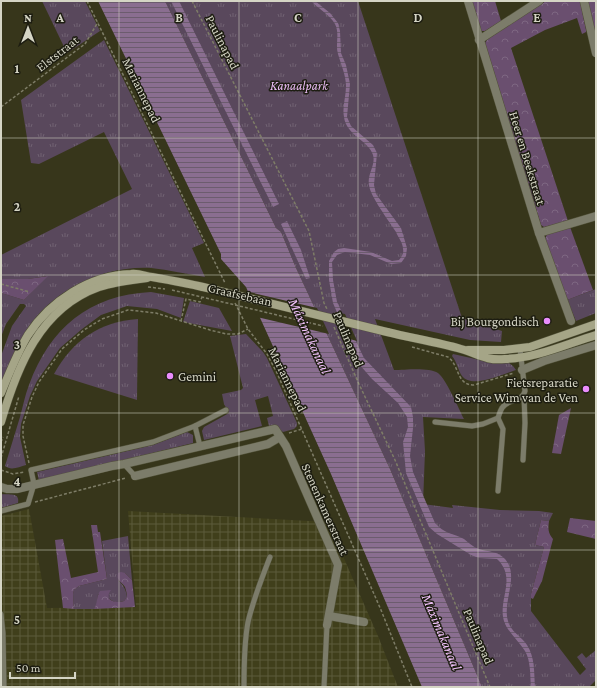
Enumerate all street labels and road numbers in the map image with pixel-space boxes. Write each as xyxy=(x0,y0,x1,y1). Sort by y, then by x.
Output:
street label: Paulinapad xyxy=(203,13,243,72)
street label: Elststraat xyxy=(33,32,82,75)
street label: Mariannepad xyxy=(119,55,164,125)
street label: Heer en Beekstraat xyxy=(506,110,549,207)
street label: Graafsebaan xyxy=(207,280,273,309)
street label: Paulinapad xyxy=(330,309,367,369)
street label: Mariannepad xyxy=(265,344,310,414)
street label: Stenenkamerstraat xyxy=(299,461,353,558)
street label: Paulinapad xyxy=(460,606,497,666)

